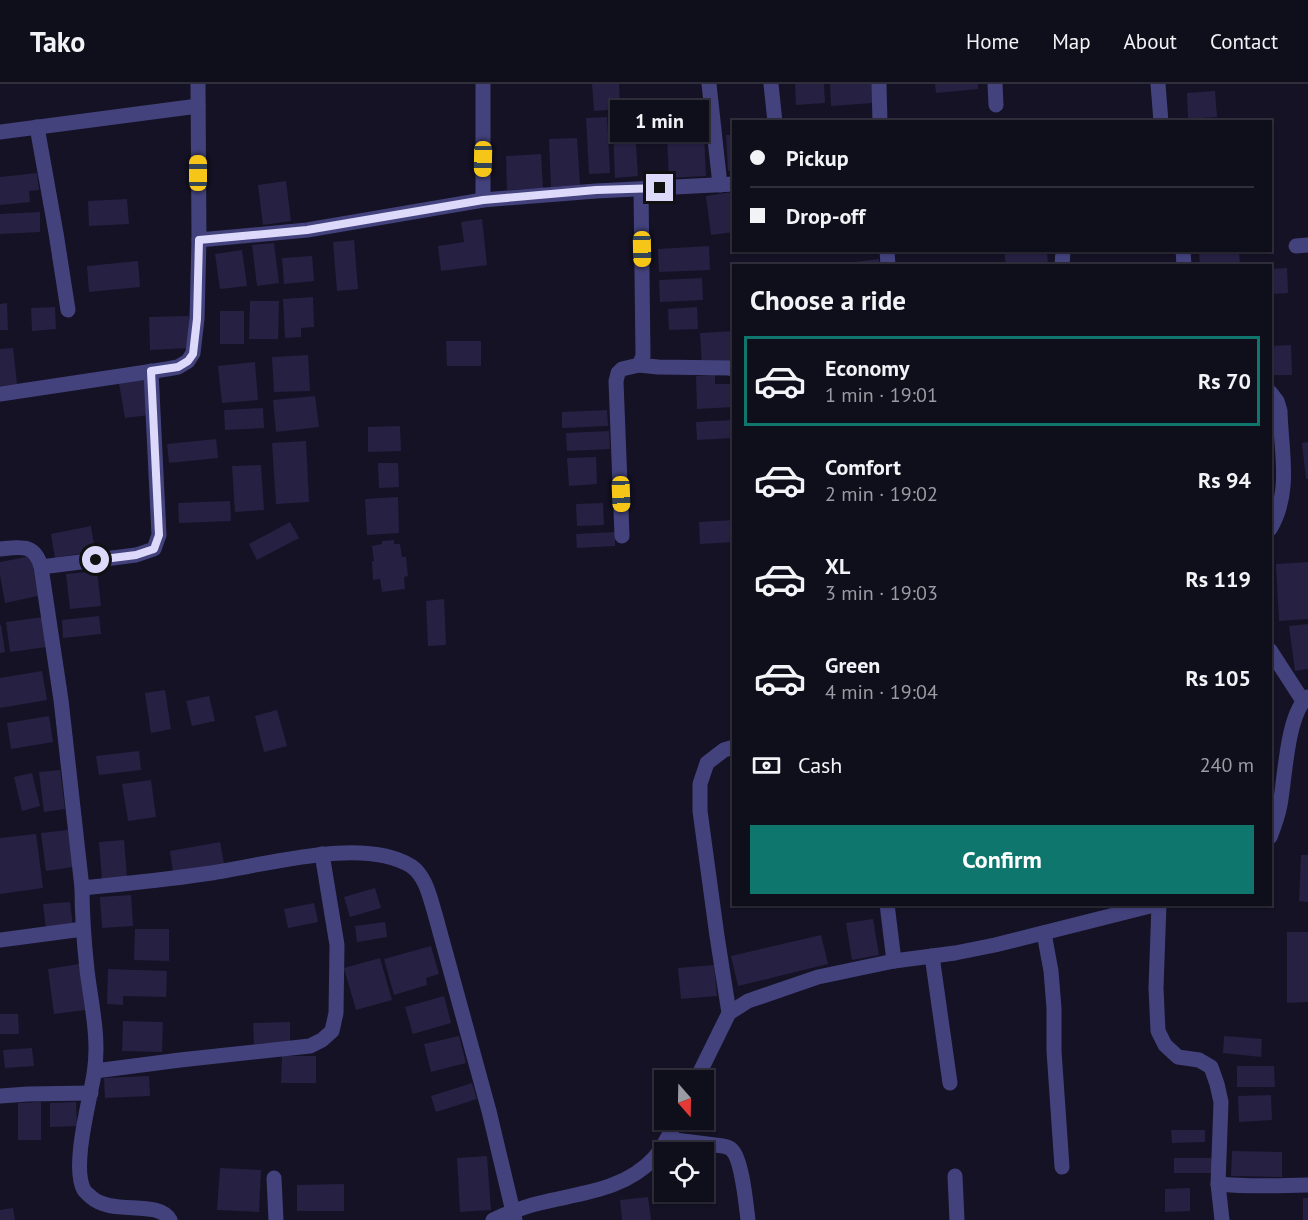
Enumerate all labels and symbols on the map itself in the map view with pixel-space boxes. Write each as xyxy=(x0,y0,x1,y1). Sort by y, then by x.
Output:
callout: 1 min xyxy=(610,101,710,143)
car xyxy=(474,141,492,177)
car xyxy=(189,155,207,191)
route end xyxy=(646,174,673,201)
car xyxy=(633,231,651,267)
car xyxy=(611,476,631,512)
route start xyxy=(82,546,109,573)
north arrow xyxy=(654,1070,714,1130)

